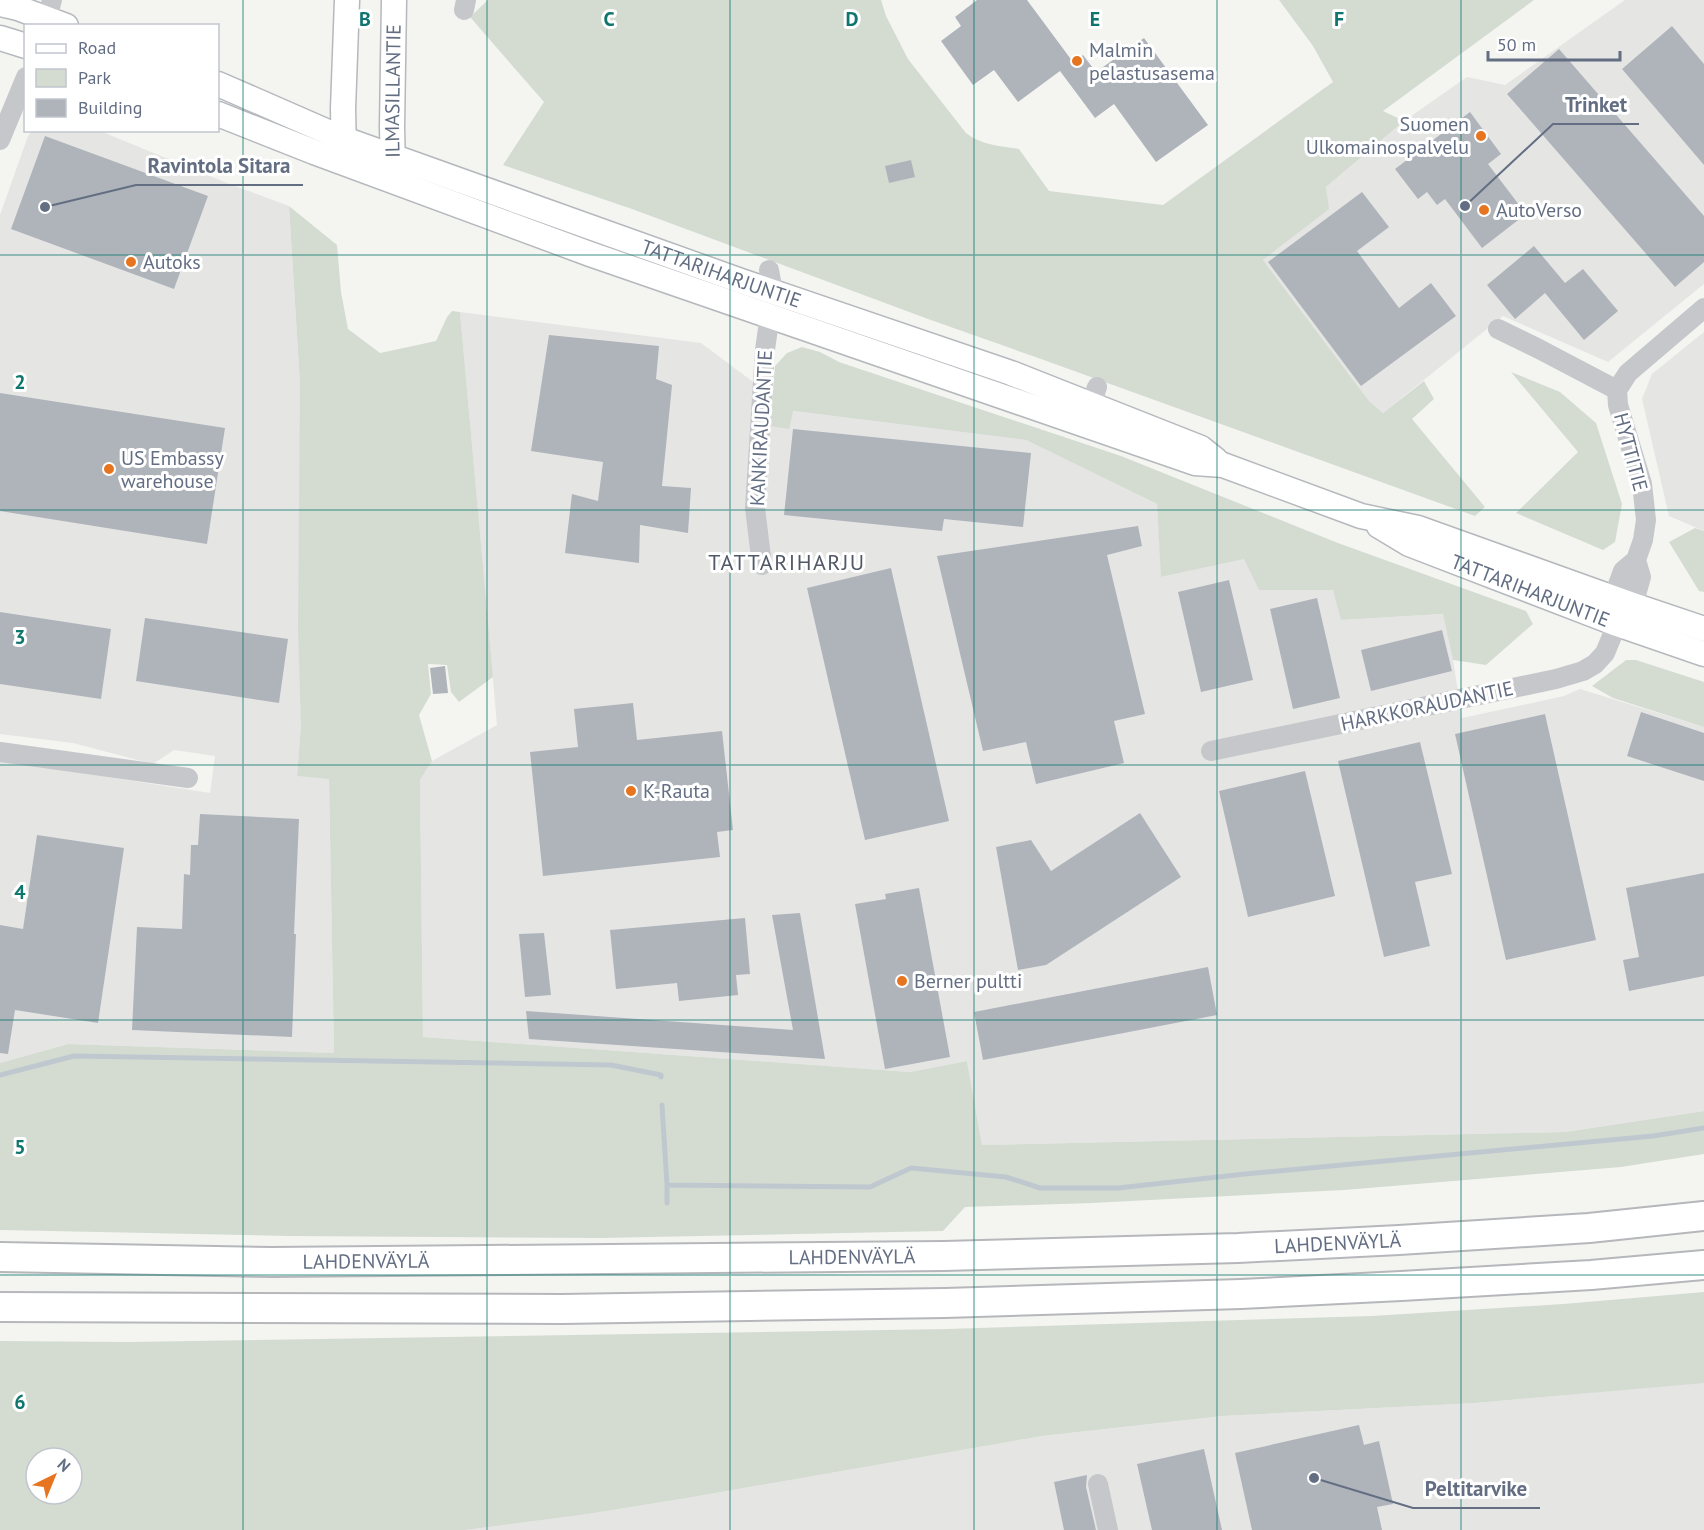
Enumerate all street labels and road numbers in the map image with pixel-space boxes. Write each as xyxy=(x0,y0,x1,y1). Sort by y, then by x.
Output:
street label: ILMASILLANTIE xyxy=(379,24,407,158)
street label: TATTARIHARJUNTIE xyxy=(638,233,805,314)
street label: KANKIRAUDANTIE xyxy=(744,349,778,507)
street label: HYTTITIE xyxy=(1608,410,1654,494)
street label: TATTARIHARJUNTIE xyxy=(1447,548,1613,633)
street label: HARKKORAUDANTIE xyxy=(1338,675,1516,737)
street label: LAHDENVÄYLÄ xyxy=(1274,1227,1402,1259)
street label: LAHDENVÄYLÄ xyxy=(788,1243,916,1270)
street label: LAHDENVÄYLÄ xyxy=(302,1248,430,1275)

